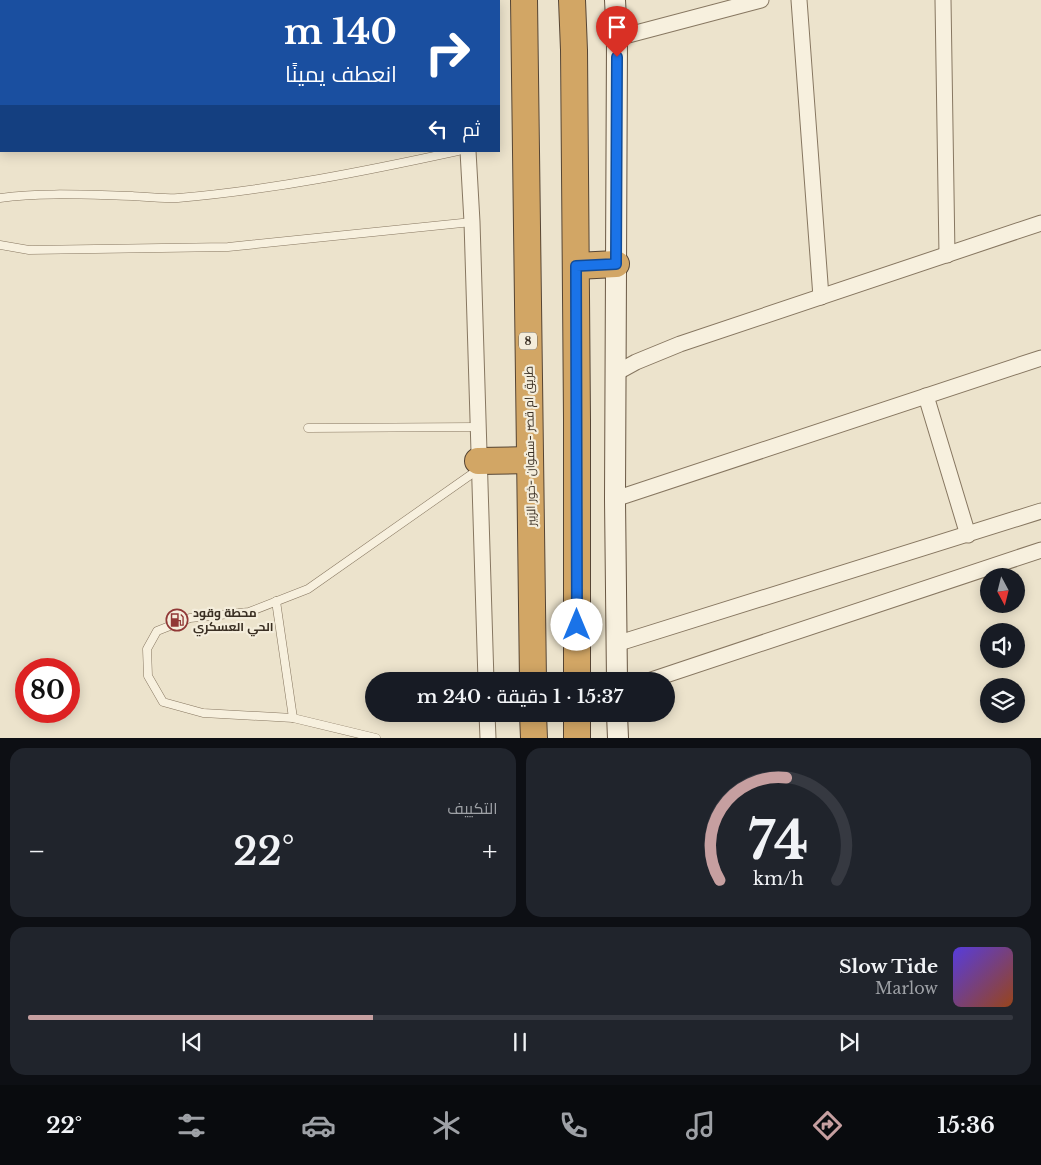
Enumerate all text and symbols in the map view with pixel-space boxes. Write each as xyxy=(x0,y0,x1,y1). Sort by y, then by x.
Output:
pin xyxy=(596,6,638,57)
text: 140 m xyxy=(284,10,397,53)
icon: arrive xyxy=(603,13,631,41)
icon: right xyxy=(415,20,480,85)
text: انعطف يمينًا xyxy=(285,61,397,88)
icon: left xyxy=(424,115,452,143)
text: ثم xyxy=(462,118,480,141)
road number: 8 xyxy=(519,332,537,350)
street label: طريق ام قصر -سفوان -خور الزبير xyxy=(521,366,539,527)
north arrow xyxy=(980,568,1025,612)
map controls xyxy=(980,568,1025,723)
position arrow xyxy=(550,598,602,650)
place label: محطة وقود الحي العسكري xyxy=(193,605,273,637)
fuel station icon: محطة وقود الحي العسكري xyxy=(165,608,189,632)
button: sound xyxy=(980,623,1025,668)
speed limit sign: 80 xyxy=(15,658,80,723)
button: layers xyxy=(980,678,1025,723)
text: 15:37 · 1 دقيقة · 240 m xyxy=(417,685,623,708)
text: التكييف xyxy=(447,798,498,818)
text: 74 xyxy=(748,809,808,873)
text: 22° xyxy=(233,828,295,875)
text: − xyxy=(28,834,46,869)
text: + xyxy=(482,834,498,869)
text: km/h xyxy=(753,868,804,890)
text: Slow Tide xyxy=(839,955,938,978)
text: Marlow xyxy=(875,978,938,998)
icon: previous xyxy=(178,1028,206,1056)
icon: pause xyxy=(506,1028,534,1056)
icon: next xyxy=(835,1028,863,1056)
icon: filters xyxy=(174,1108,209,1143)
icon: car xyxy=(301,1108,336,1143)
icon: climate xyxy=(429,1108,464,1143)
icon: phone xyxy=(556,1108,591,1143)
icon: music xyxy=(683,1108,718,1143)
icon: directions xyxy=(810,1108,845,1143)
text: 22° xyxy=(46,1112,82,1139)
text: 15:36 xyxy=(937,1112,995,1139)

